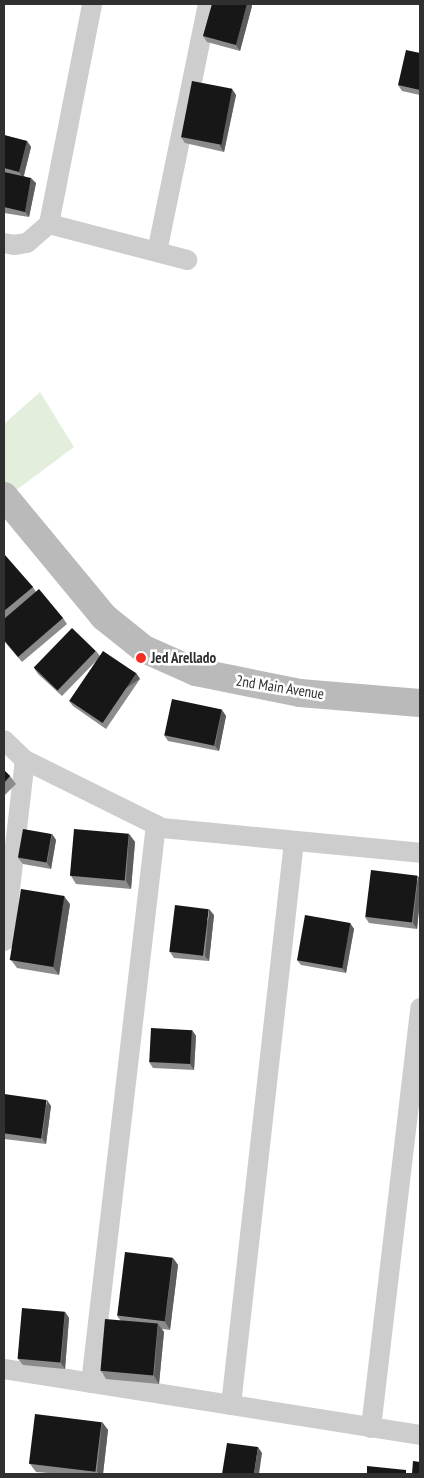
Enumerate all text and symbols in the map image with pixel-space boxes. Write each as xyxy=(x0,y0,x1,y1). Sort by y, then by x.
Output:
place label: Jed Arellado xyxy=(151,649,217,667)
marker: Jed Arellado xyxy=(135,652,147,664)
street label: 2nd Main Avenue xyxy=(234,671,326,703)

